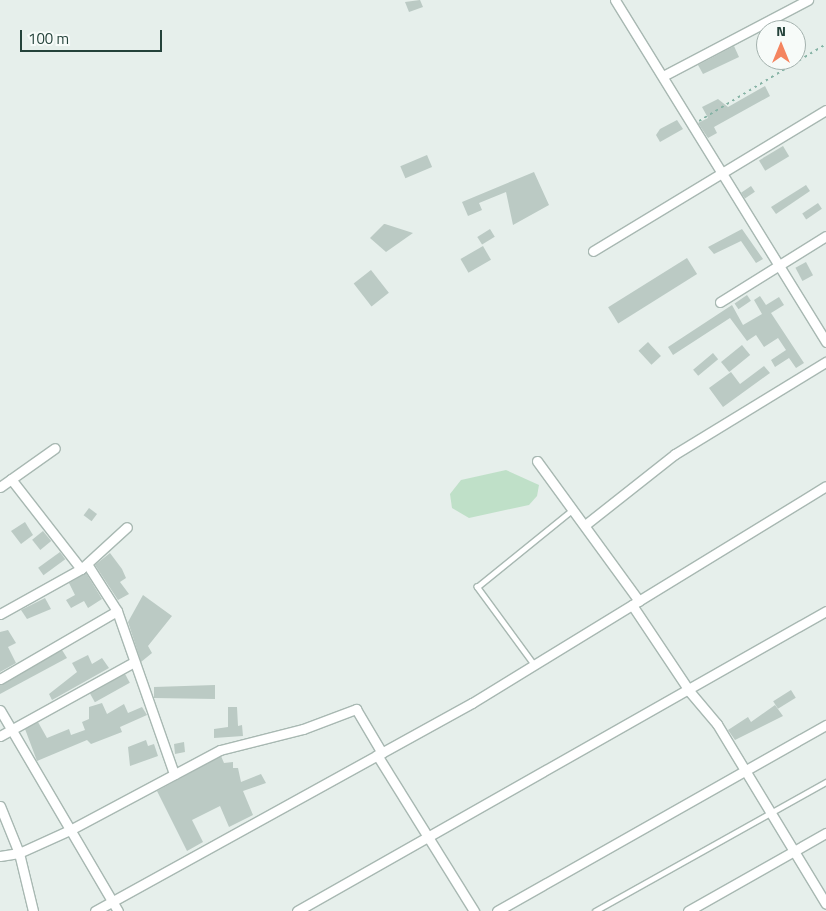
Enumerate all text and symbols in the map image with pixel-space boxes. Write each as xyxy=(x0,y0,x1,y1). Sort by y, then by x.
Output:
scale bar xyxy=(22,20,165,52)
north arrow xyxy=(756,20,806,70)
text: N xyxy=(776,20,786,41)
text: 100 m xyxy=(28,27,69,50)

